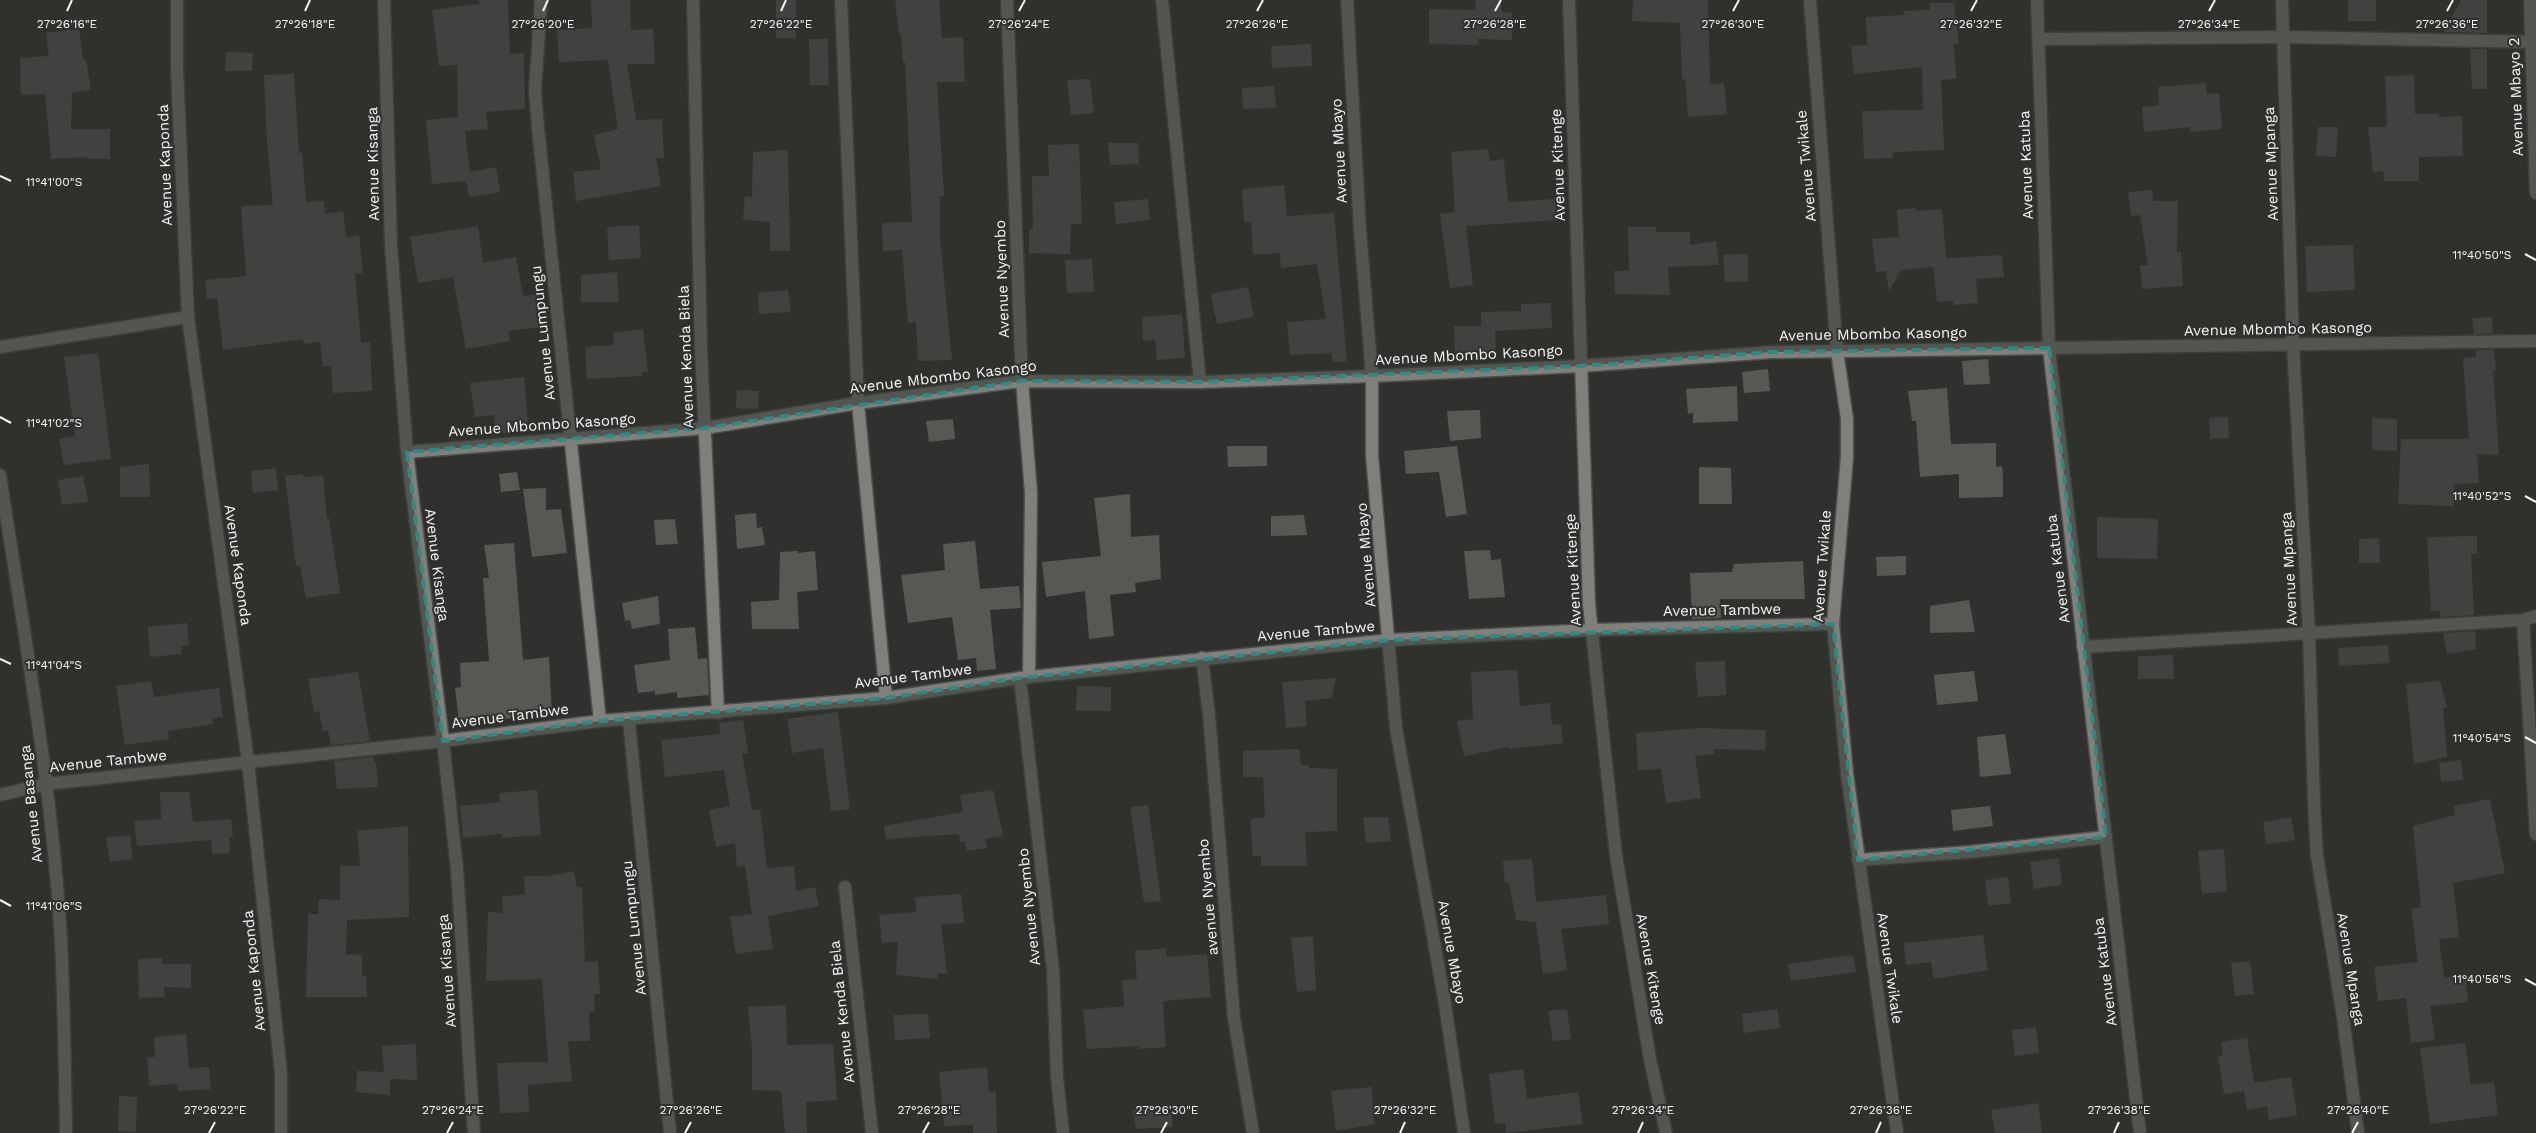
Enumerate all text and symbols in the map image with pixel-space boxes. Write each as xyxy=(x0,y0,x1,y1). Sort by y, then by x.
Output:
text: 27°26'16"E xyxy=(37,17,98,31)
text: 27°26'18"E xyxy=(275,17,336,31)
text: 27°26'20"E xyxy=(511,17,575,31)
text: 27°26'22"E xyxy=(750,17,813,31)
text: 27°26'24"E xyxy=(988,17,1050,31)
text: 27°26'26"E xyxy=(1226,17,1289,31)
text: 27°26'28"E xyxy=(1464,17,1527,31)
text: 27°26'30"E xyxy=(1701,17,1765,31)
text: 27°26'32"E xyxy=(1940,17,2003,31)
text: 27°26'34"E xyxy=(2178,17,2241,31)
text: 27°26'36"E xyxy=(2416,17,2479,31)
street label: Avenue Mbayo 2 xyxy=(2505,37,2527,157)
street label: Avenue Mbayo xyxy=(1327,98,1351,204)
street label: Avenue Kaponda xyxy=(154,103,176,226)
street label: Avenue Kisanga xyxy=(363,106,383,221)
street label: Avenue Mpanga xyxy=(2260,106,2282,222)
street label: Avenue Kitenge xyxy=(1547,108,1569,222)
street label: Avenue Twikale xyxy=(1792,109,1820,223)
street label: Avenue Katuba xyxy=(2015,110,2037,220)
text: 11°41'00"S xyxy=(26,175,82,189)
street label: Avenue Nyembo xyxy=(991,220,1013,338)
text: 11°40'50"S xyxy=(2452,248,2512,262)
street label: Avenue Lumpungu xyxy=(527,265,559,401)
street label: Avenue Kenda Biela xyxy=(674,284,697,429)
street label: Avenue Mbombo Kasongo xyxy=(2184,318,2372,340)
street label: Avenue Mbombo Kasongo xyxy=(1779,323,1967,345)
street label: Avenue Mbombo Kasongo xyxy=(1374,341,1564,369)
street label: Avenue Mbombo Kasongo xyxy=(848,357,1038,397)
street label: Avenue Mbombo Kasongo xyxy=(447,409,637,441)
text: 11°41'02"S xyxy=(26,416,82,430)
text: 11°40'52"S xyxy=(2453,489,2511,503)
street label: Avenue Mbayo xyxy=(1352,502,1380,608)
street label: Avenue Kaponda xyxy=(221,503,255,627)
street label: Avenue Kisanga xyxy=(421,507,453,623)
street label: Avenue Twikale xyxy=(1809,509,1835,623)
street label: Avenue Mpanga xyxy=(2277,511,2301,627)
street label: Avenue Kitenge xyxy=(1561,513,1585,627)
street label: Avenue Katuba xyxy=(2042,513,2074,624)
street label: Avenue Tambwe xyxy=(1663,600,1781,620)
street label: Avenue Tambwe xyxy=(1256,617,1376,645)
text: 11°41'04"S xyxy=(26,658,82,672)
street label: Avenue Tambwe xyxy=(853,660,973,692)
street label: Avenue Tambwe xyxy=(450,700,570,732)
text: 11°40'54"S xyxy=(2453,731,2511,745)
street label: Avenue Basanga xyxy=(16,744,46,864)
street label: Avenue Tambwe xyxy=(48,746,168,776)
street label: avenue Nyembo xyxy=(1194,838,1222,956)
street label: Avenue Nyembo xyxy=(1014,847,1044,967)
street label: Avenue Lumpungu xyxy=(618,860,650,996)
text: 11°41'06"S xyxy=(26,899,82,913)
street label: Avenue Mbayo xyxy=(1434,899,1470,1005)
street label: Avenue Kaponda xyxy=(239,909,269,1033)
street label: Avenue Twikale xyxy=(1873,911,1907,1025)
street label: Avenue Mpanga xyxy=(2333,911,2369,1027)
street label: Avenue Kitenge xyxy=(1632,912,1670,1026)
street label: Avenue Kisanga xyxy=(434,913,460,1029)
street label: Avenue Katuba xyxy=(2089,916,2121,1027)
street label: Avenue Kenda Biela xyxy=(825,939,858,1084)
text: 11°40'56"S xyxy=(2453,972,2512,986)
text: 27°26'22"E xyxy=(184,1103,247,1117)
text: 27°26'24"E xyxy=(422,1103,484,1117)
text: 27°26'26"E xyxy=(660,1103,723,1117)
text: 27°26'28"E xyxy=(898,1103,961,1117)
text: 27°26'30"E xyxy=(1135,1103,1199,1117)
text: 27°26'32"E xyxy=(1374,1103,1437,1117)
text: 27°26'34"E xyxy=(1612,1103,1675,1117)
text: 27°26'36"E xyxy=(1850,1103,1913,1117)
text: 27°26'38"E xyxy=(2088,1103,2151,1117)
text: 27°26'40"E xyxy=(2327,1103,2389,1117)

